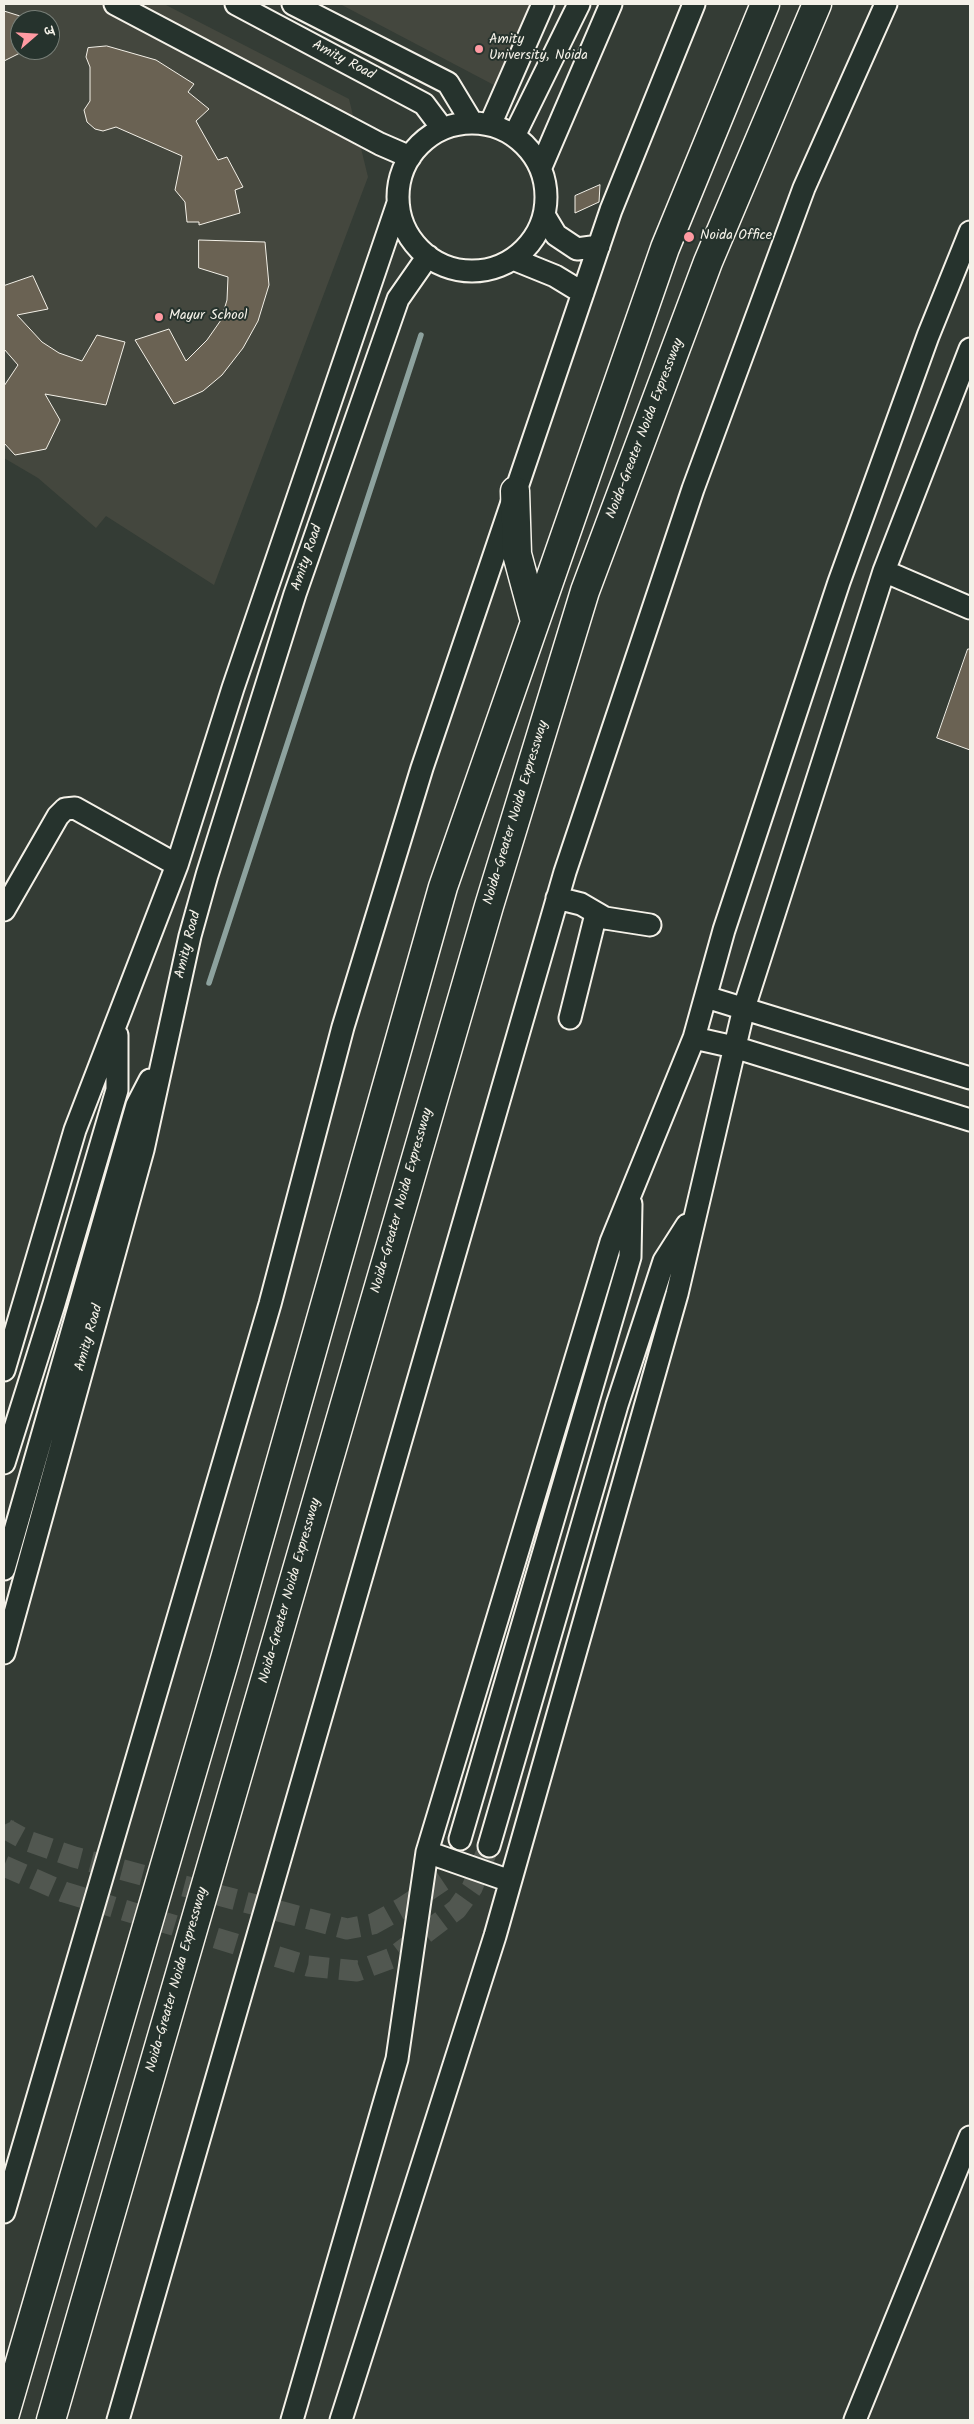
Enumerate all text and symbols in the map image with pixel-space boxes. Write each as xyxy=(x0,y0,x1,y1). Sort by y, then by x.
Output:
north arrow xyxy=(10,10,60,60)
text: उ xyxy=(36,23,60,38)
place label: Amity University, Noida xyxy=(489,33,588,65)
street label: Amity Road xyxy=(309,37,377,85)
marker: Amity University, Noida xyxy=(473,43,485,55)
place label: Noida Office xyxy=(700,229,772,245)
marker: Noida Office xyxy=(682,230,696,244)
place label: Mayur School xyxy=(169,309,247,325)
marker: Mayur School xyxy=(153,311,165,323)
street label: Noida-Greater Noida Expressway xyxy=(604,336,688,522)
street label: Amity Road xyxy=(289,523,327,593)
street label: Noida-Greater Noida Expressway xyxy=(481,719,553,907)
street label: Amity Road xyxy=(173,910,205,980)
street label: Noida-Greater Noida Expressway xyxy=(368,1107,438,1295)
street label: Amity Road xyxy=(72,1303,108,1373)
street label: Noida-Greater Noida Expressway xyxy=(256,1497,326,1685)
street label: Noida-Greater Noida Expressway xyxy=(143,1886,213,2074)

